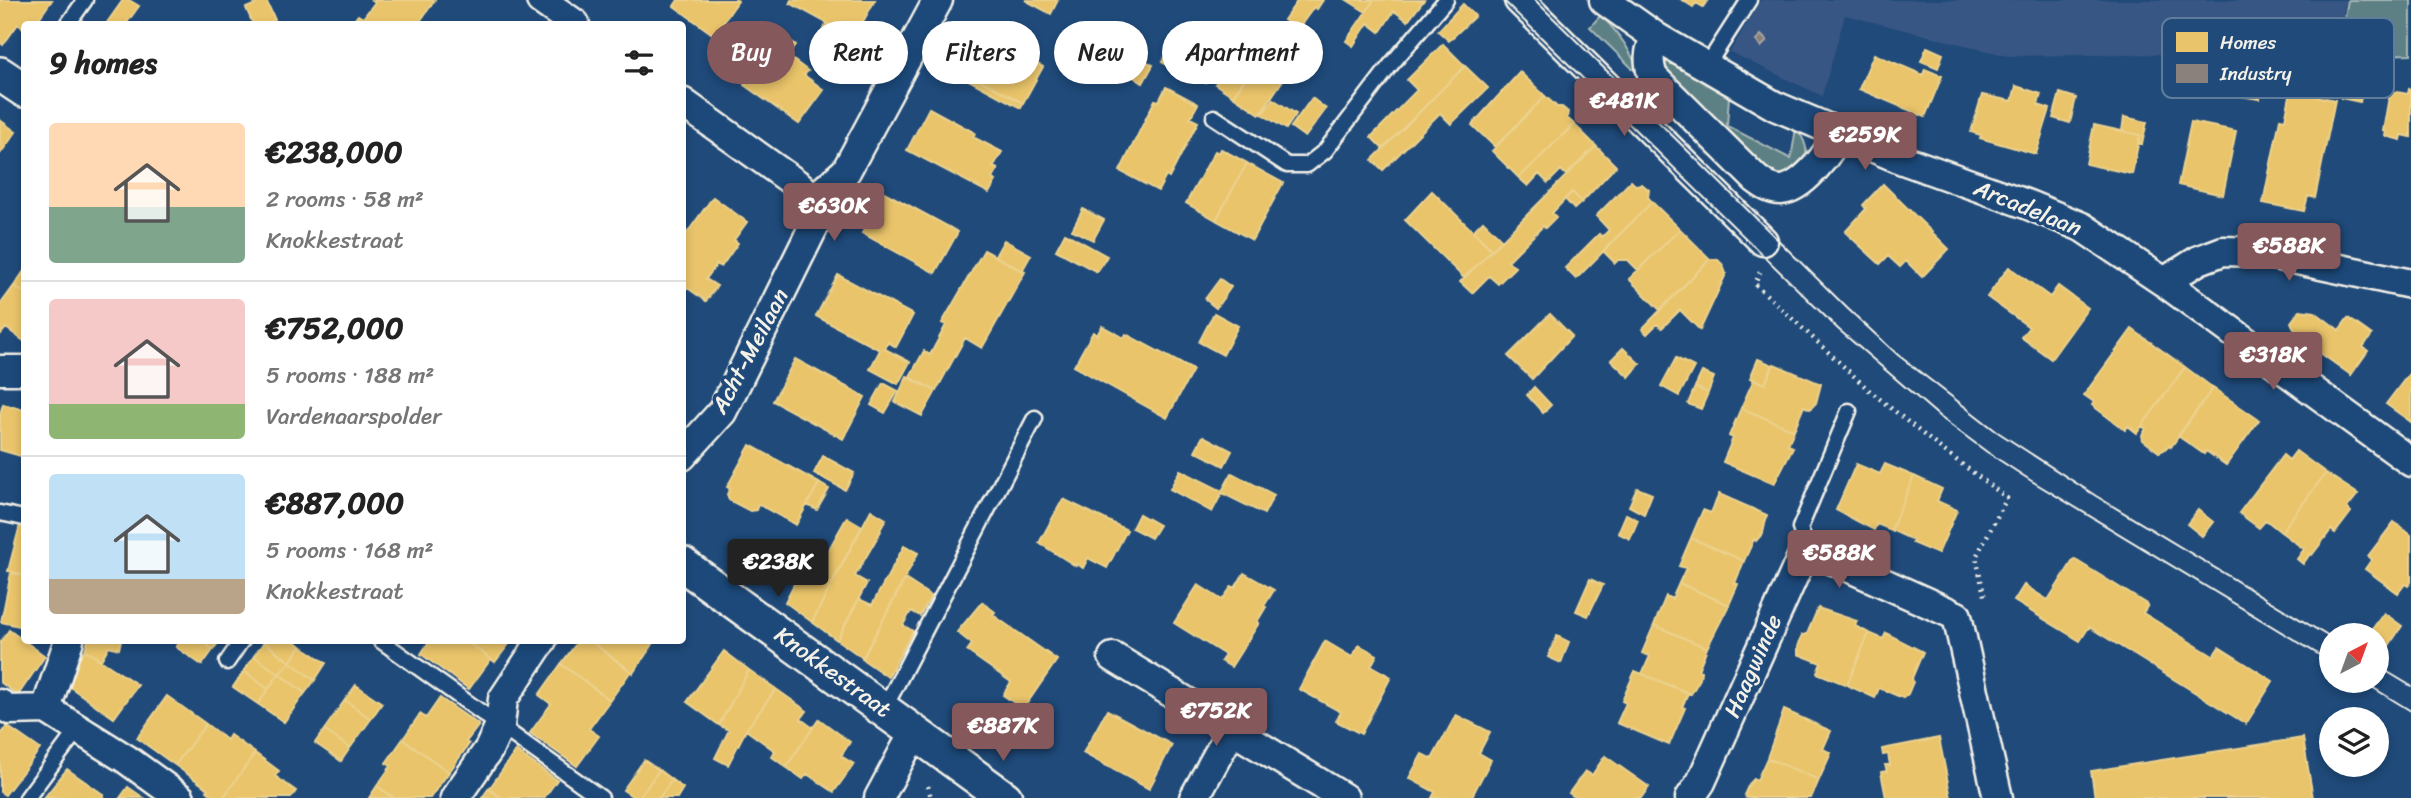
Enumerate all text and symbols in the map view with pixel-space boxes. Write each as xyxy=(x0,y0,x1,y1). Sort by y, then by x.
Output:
legend xyxy=(2162,18,2394,98)
chip: Buy xyxy=(707,21,795,84)
chip: Rent xyxy=(809,21,908,84)
chip: Filters xyxy=(922,21,1040,84)
chip: New xyxy=(1054,21,1148,84)
chip: Apartment xyxy=(1162,21,1323,84)
text: Homes xyxy=(2220,26,2276,59)
text: 9 homes xyxy=(49,36,157,90)
icon: filters xyxy=(620,44,658,82)
text: Industry xyxy=(2219,57,2292,90)
pin: €481K xyxy=(1575,78,1673,138)
text: €481K xyxy=(1590,80,1658,121)
pin: €259K xyxy=(1816,113,1914,172)
text: €259K xyxy=(1830,114,1900,155)
text: €238,000 xyxy=(266,125,403,179)
icon: home xyxy=(105,151,189,235)
street label: Arcadelaan xyxy=(1967,167,2088,248)
text: 2 rooms · 58 m² xyxy=(266,179,424,220)
pin: €630K xyxy=(785,184,883,243)
text: €630K xyxy=(799,185,869,226)
text: Knokkestraat xyxy=(266,220,404,261)
pin: €588K xyxy=(2240,224,2338,283)
text: €588K xyxy=(2253,225,2325,266)
street label: Acht-Meilaan xyxy=(699,281,800,422)
text: €752,000 xyxy=(266,301,404,355)
icon: home xyxy=(105,327,189,411)
pin: €318K xyxy=(2224,332,2322,392)
text: €318K xyxy=(2240,334,2306,375)
text: 5 rooms · 188 m² xyxy=(266,355,434,396)
text: Vardenaarspolder xyxy=(266,396,442,437)
text: €887,000 xyxy=(266,476,404,530)
icon: home xyxy=(105,502,189,586)
text: 5 rooms · 168 m² xyxy=(266,530,434,571)
pin: €588K xyxy=(1790,530,1888,590)
text: €588K xyxy=(1803,532,1875,573)
pin: €238K xyxy=(729,540,827,599)
text: €238K xyxy=(743,541,813,582)
text: Knokkestraat xyxy=(266,571,404,612)
street label: Haagwinde xyxy=(1712,607,1794,724)
street label: Knokkestraat xyxy=(765,615,901,729)
north arrow xyxy=(2319,623,2389,693)
map controls xyxy=(2319,623,2389,777)
pin: €752K xyxy=(1167,688,1265,748)
text: €752K xyxy=(1181,690,1251,731)
pin: €887K xyxy=(954,704,1052,763)
text: €887K xyxy=(968,705,1038,746)
button: layers xyxy=(2319,707,2389,777)

